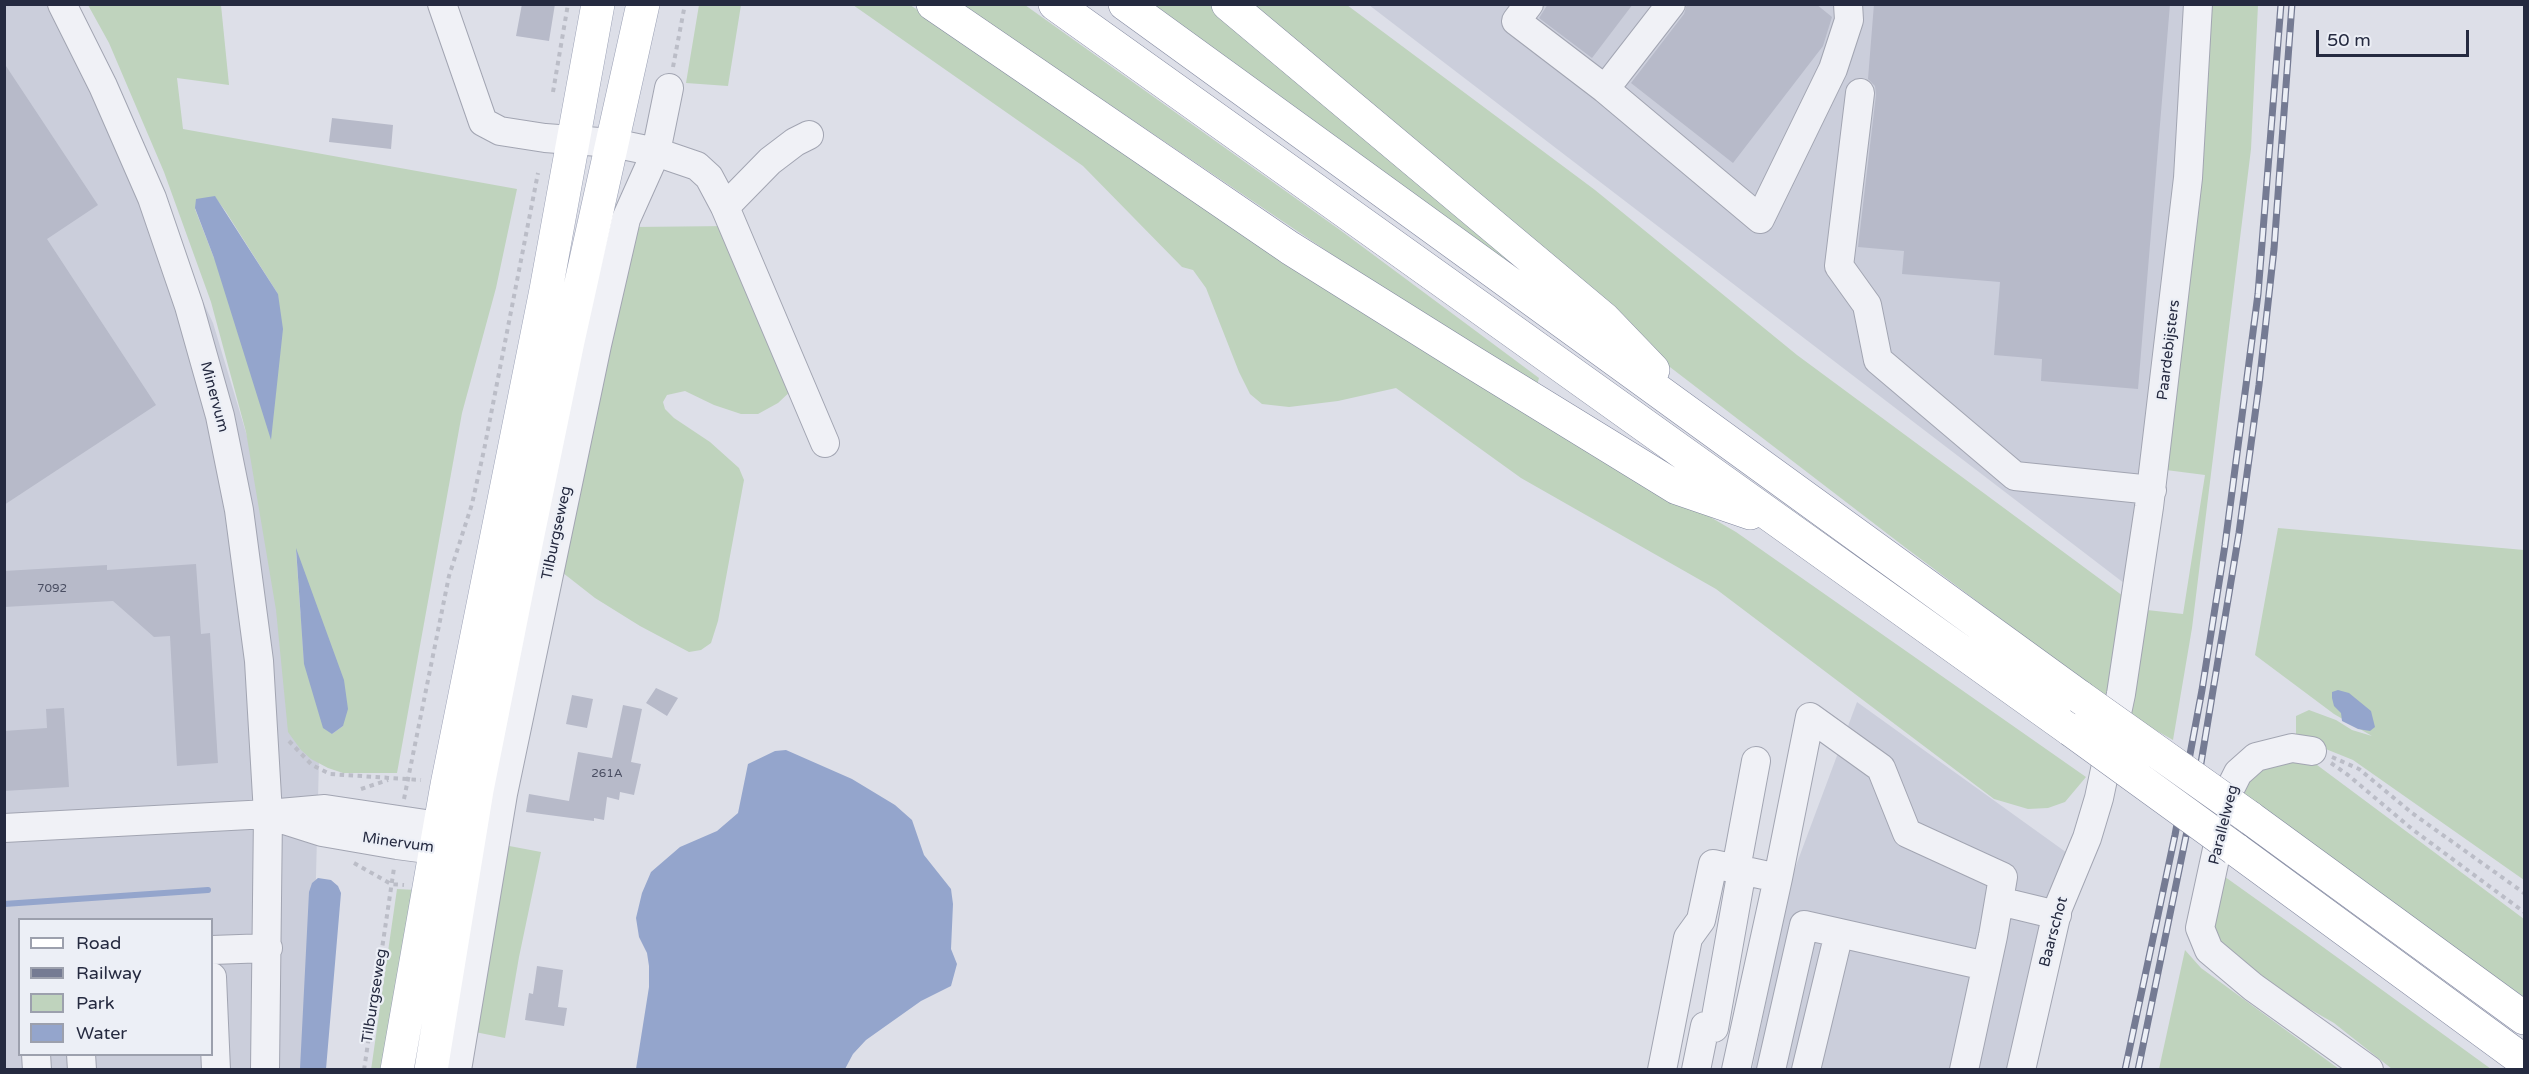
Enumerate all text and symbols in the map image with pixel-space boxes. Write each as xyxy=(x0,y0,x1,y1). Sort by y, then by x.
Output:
scale bar xyxy=(2319,18,2472,56)
text: 50 m xyxy=(2327,29,2371,51)
street label: Paardebijsters xyxy=(2154,299,2184,401)
street label: Minervum xyxy=(196,360,232,434)
street label: Tilburgseweg xyxy=(538,484,576,582)
house number: 7092 xyxy=(37,582,67,596)
house number: 261A xyxy=(591,767,623,781)
street label: Parallelweg xyxy=(2205,783,2243,867)
street label: Minervum xyxy=(361,829,435,857)
street label: Baarschot xyxy=(2036,895,2072,969)
legend xyxy=(18,918,213,1056)
text: Road xyxy=(76,932,121,954)
street label: Tilburgseweg xyxy=(359,947,391,1045)
text: Railway xyxy=(76,962,142,984)
text: Park xyxy=(76,992,114,1014)
text: Water xyxy=(76,1022,127,1044)

